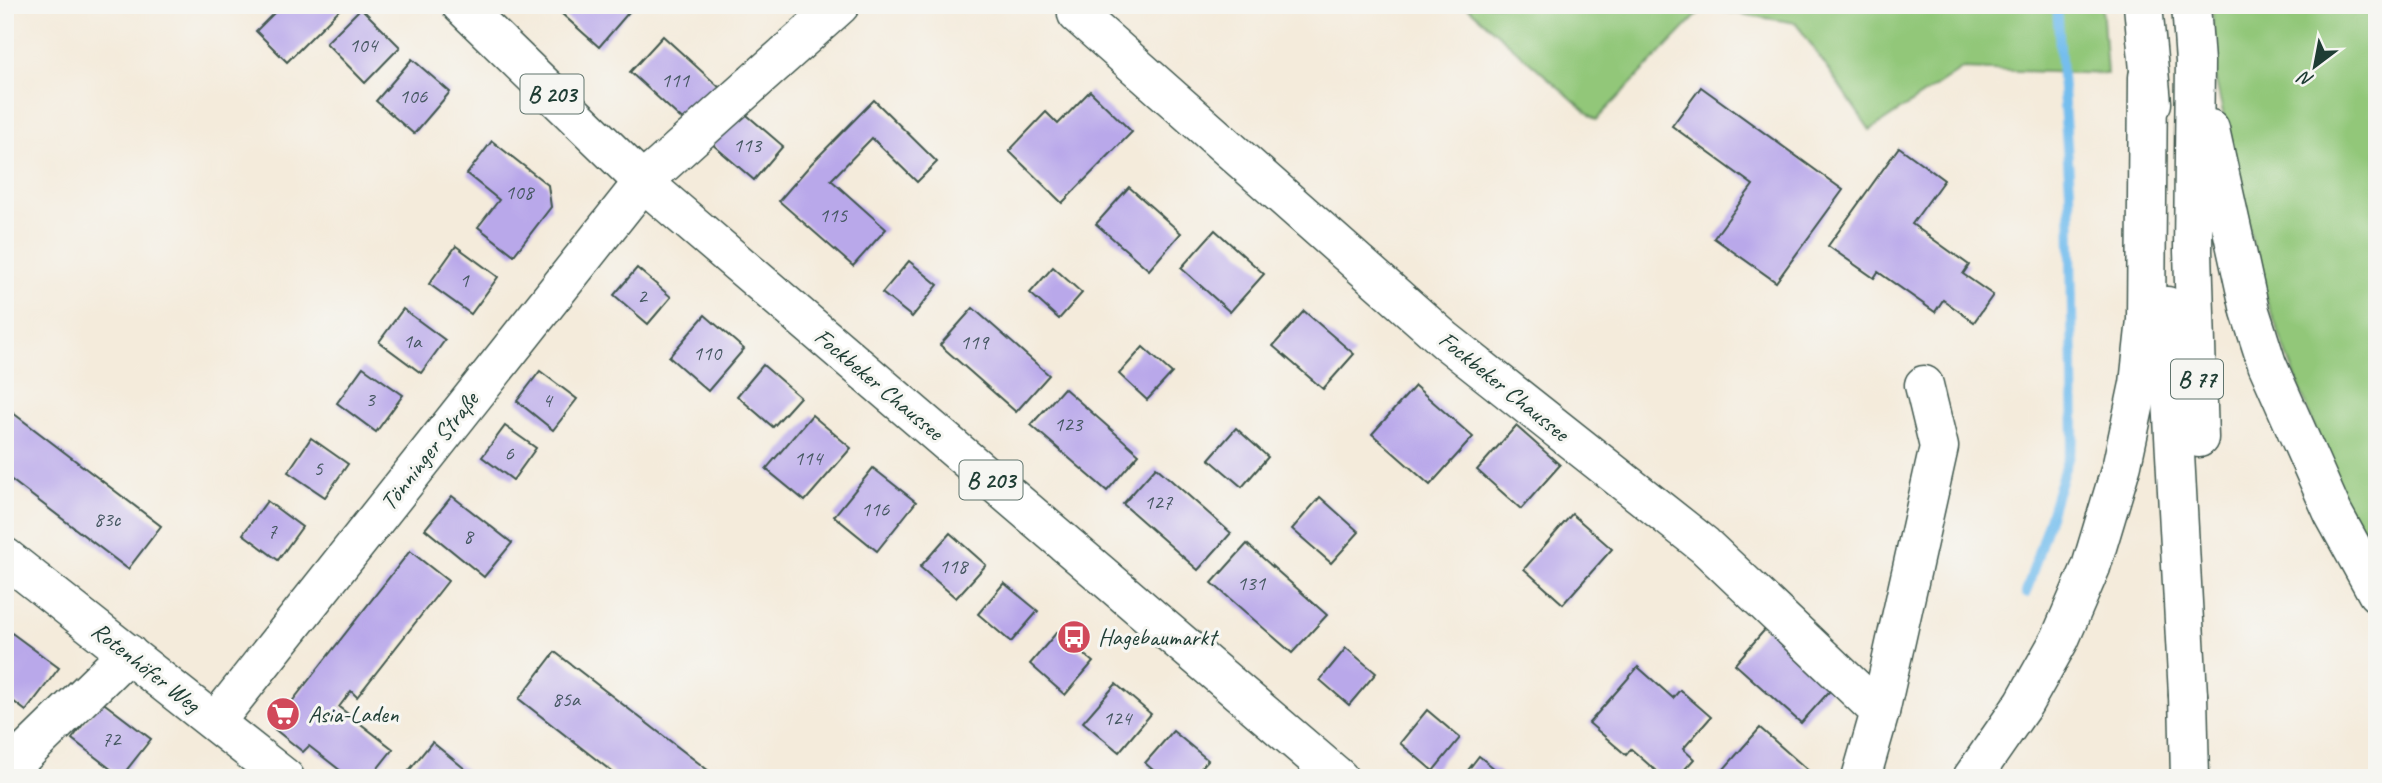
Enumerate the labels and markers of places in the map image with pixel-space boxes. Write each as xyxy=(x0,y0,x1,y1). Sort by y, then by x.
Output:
bus stop icon: Hagebaumarkt xyxy=(1055,618,1093,656)
place label: Hagebaumarkt xyxy=(1098,622,1219,652)
supermarket icon: Asia-Laden xyxy=(264,695,302,733)
place label: Asia-Laden xyxy=(308,699,399,729)

